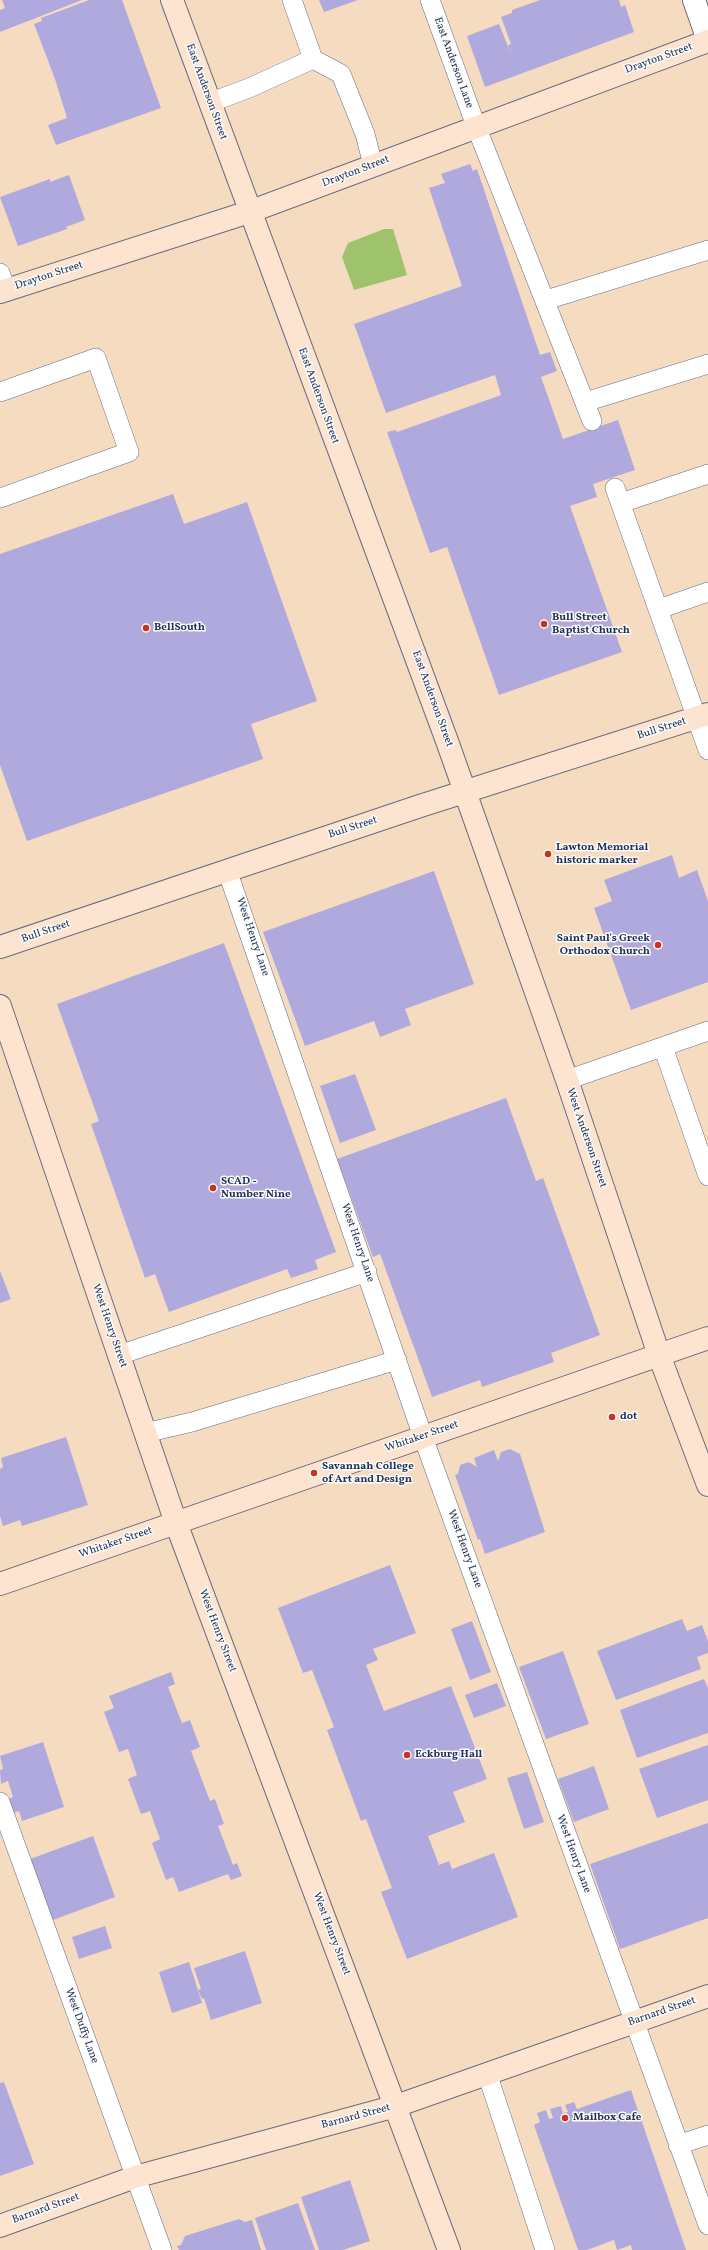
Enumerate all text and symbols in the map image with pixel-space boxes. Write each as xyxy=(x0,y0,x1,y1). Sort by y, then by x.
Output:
street label: East Anderson Lane xyxy=(430,16,476,110)
street label: Drayton Street xyxy=(623,41,695,77)
street label: East Anderson Street xyxy=(182,42,230,142)
street label: Drayton Street xyxy=(321,153,391,191)
street label: Drayton Street xyxy=(13,259,85,293)
street label: East Anderson Street xyxy=(294,346,342,446)
place label: Bull Street Baptist Church xyxy=(552,611,630,637)
marker: Bull Street Baptist Church xyxy=(539,619,549,629)
place label: BellSouth xyxy=(154,621,205,635)
marker: BellSouth xyxy=(141,623,151,633)
street label: East Anderson Street xyxy=(408,649,456,749)
street label: Bull Street xyxy=(636,715,688,743)
street label: Bull Street xyxy=(327,814,379,842)
place label: Lawton Memorial historic marker xyxy=(556,841,648,867)
marker: Lawton Memorial historic marker xyxy=(543,849,553,859)
street label: West Henry Lane xyxy=(232,896,272,978)
street label: Bull Street xyxy=(20,918,72,946)
place label: Saint Paul's Greek Orthodox Church xyxy=(557,932,650,958)
marker: Saint Paul's Greek Orthodox Church xyxy=(653,940,663,950)
street label: West Anderson Street xyxy=(563,1086,609,1190)
place label: SCAD - Number Nine xyxy=(221,1175,291,1201)
marker: SCAD - Number Nine xyxy=(208,1183,218,1193)
street label: West Henry Lane xyxy=(337,1202,377,1284)
street label: West Henry Street xyxy=(88,1282,130,1370)
place label: dot xyxy=(620,1410,637,1424)
marker: dot xyxy=(607,1412,617,1422)
street label: Whitaker Street xyxy=(384,1418,460,1456)
place label: Savannah College of Art and Design xyxy=(322,1460,414,1486)
marker: Savannah College of Art and Design xyxy=(309,1468,319,1478)
street label: West Henry Lane xyxy=(444,1508,484,1590)
street label: Whitaker Street xyxy=(78,1524,154,1562)
street label: West Henry Street xyxy=(195,1588,239,1674)
place label: Eckburg Hall xyxy=(415,1748,482,1762)
marker: Eckburg Hall xyxy=(402,1750,412,1760)
street label: West Henry Lane xyxy=(553,1813,593,1895)
street label: West Henry Street xyxy=(309,1891,353,1977)
street label: West Duffy Lane xyxy=(61,1987,101,2065)
street label: Barnard Street xyxy=(626,1994,698,2030)
street label: Barnard Street xyxy=(320,2101,392,2133)
place label: Mailbox Cafe xyxy=(573,2111,641,2125)
marker: Mailbox Cafe xyxy=(560,2113,570,2123)
street label: Barnard Street xyxy=(10,2191,82,2227)

